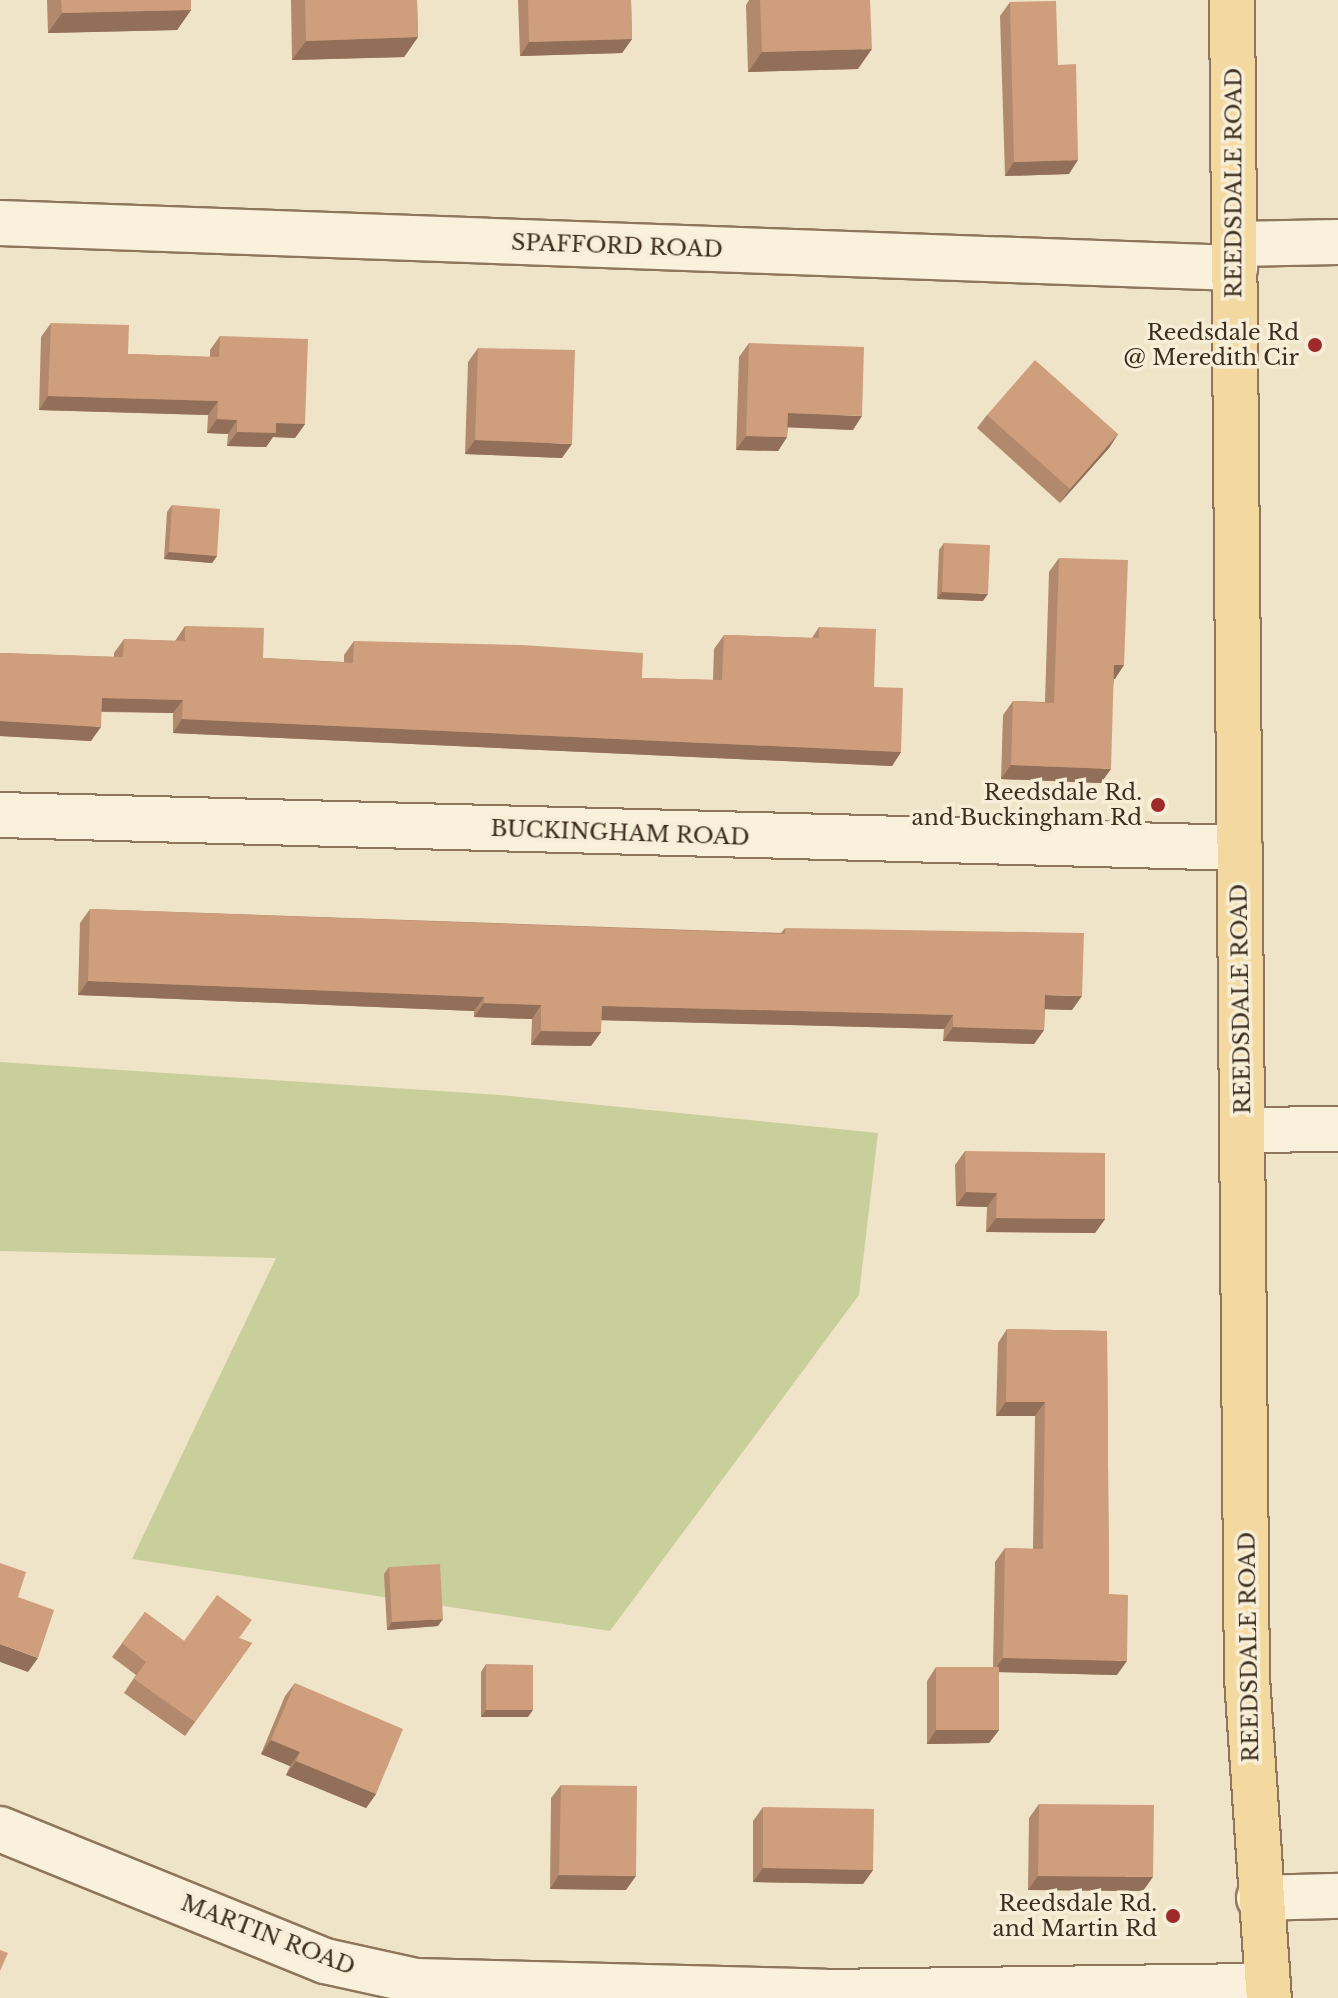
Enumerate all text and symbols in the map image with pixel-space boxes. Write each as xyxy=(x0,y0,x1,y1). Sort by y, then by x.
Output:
street label: REEDSDALE ROAD xyxy=(1221,68,1247,298)
street label: SPAFFORD ROAD xyxy=(511,229,723,263)
place label: Reedsdale Rd @ Meredith Cir xyxy=(1123,319,1299,370)
marker: Reedsdale Rd @ Meredith Cir xyxy=(1306,336,1324,354)
place label: Reedsdale Rd. and Buckingham Rd xyxy=(912,779,1142,830)
marker: Reedsdale Rd. and Buckingham Rd xyxy=(1149,796,1167,814)
street label: BUCKINGHAM ROAD xyxy=(490,815,750,851)
street label: REEDSDALE ROAD xyxy=(1226,884,1256,1114)
street label: REEDSDALE ROAD xyxy=(1234,1532,1264,1762)
street label: MARTIN ROAD xyxy=(177,1890,359,1980)
place label: Reedsdale Rd. and Martin Rd xyxy=(993,1890,1157,1942)
marker: Reedsdale Rd. and Martin Rd xyxy=(1164,1907,1182,1925)

